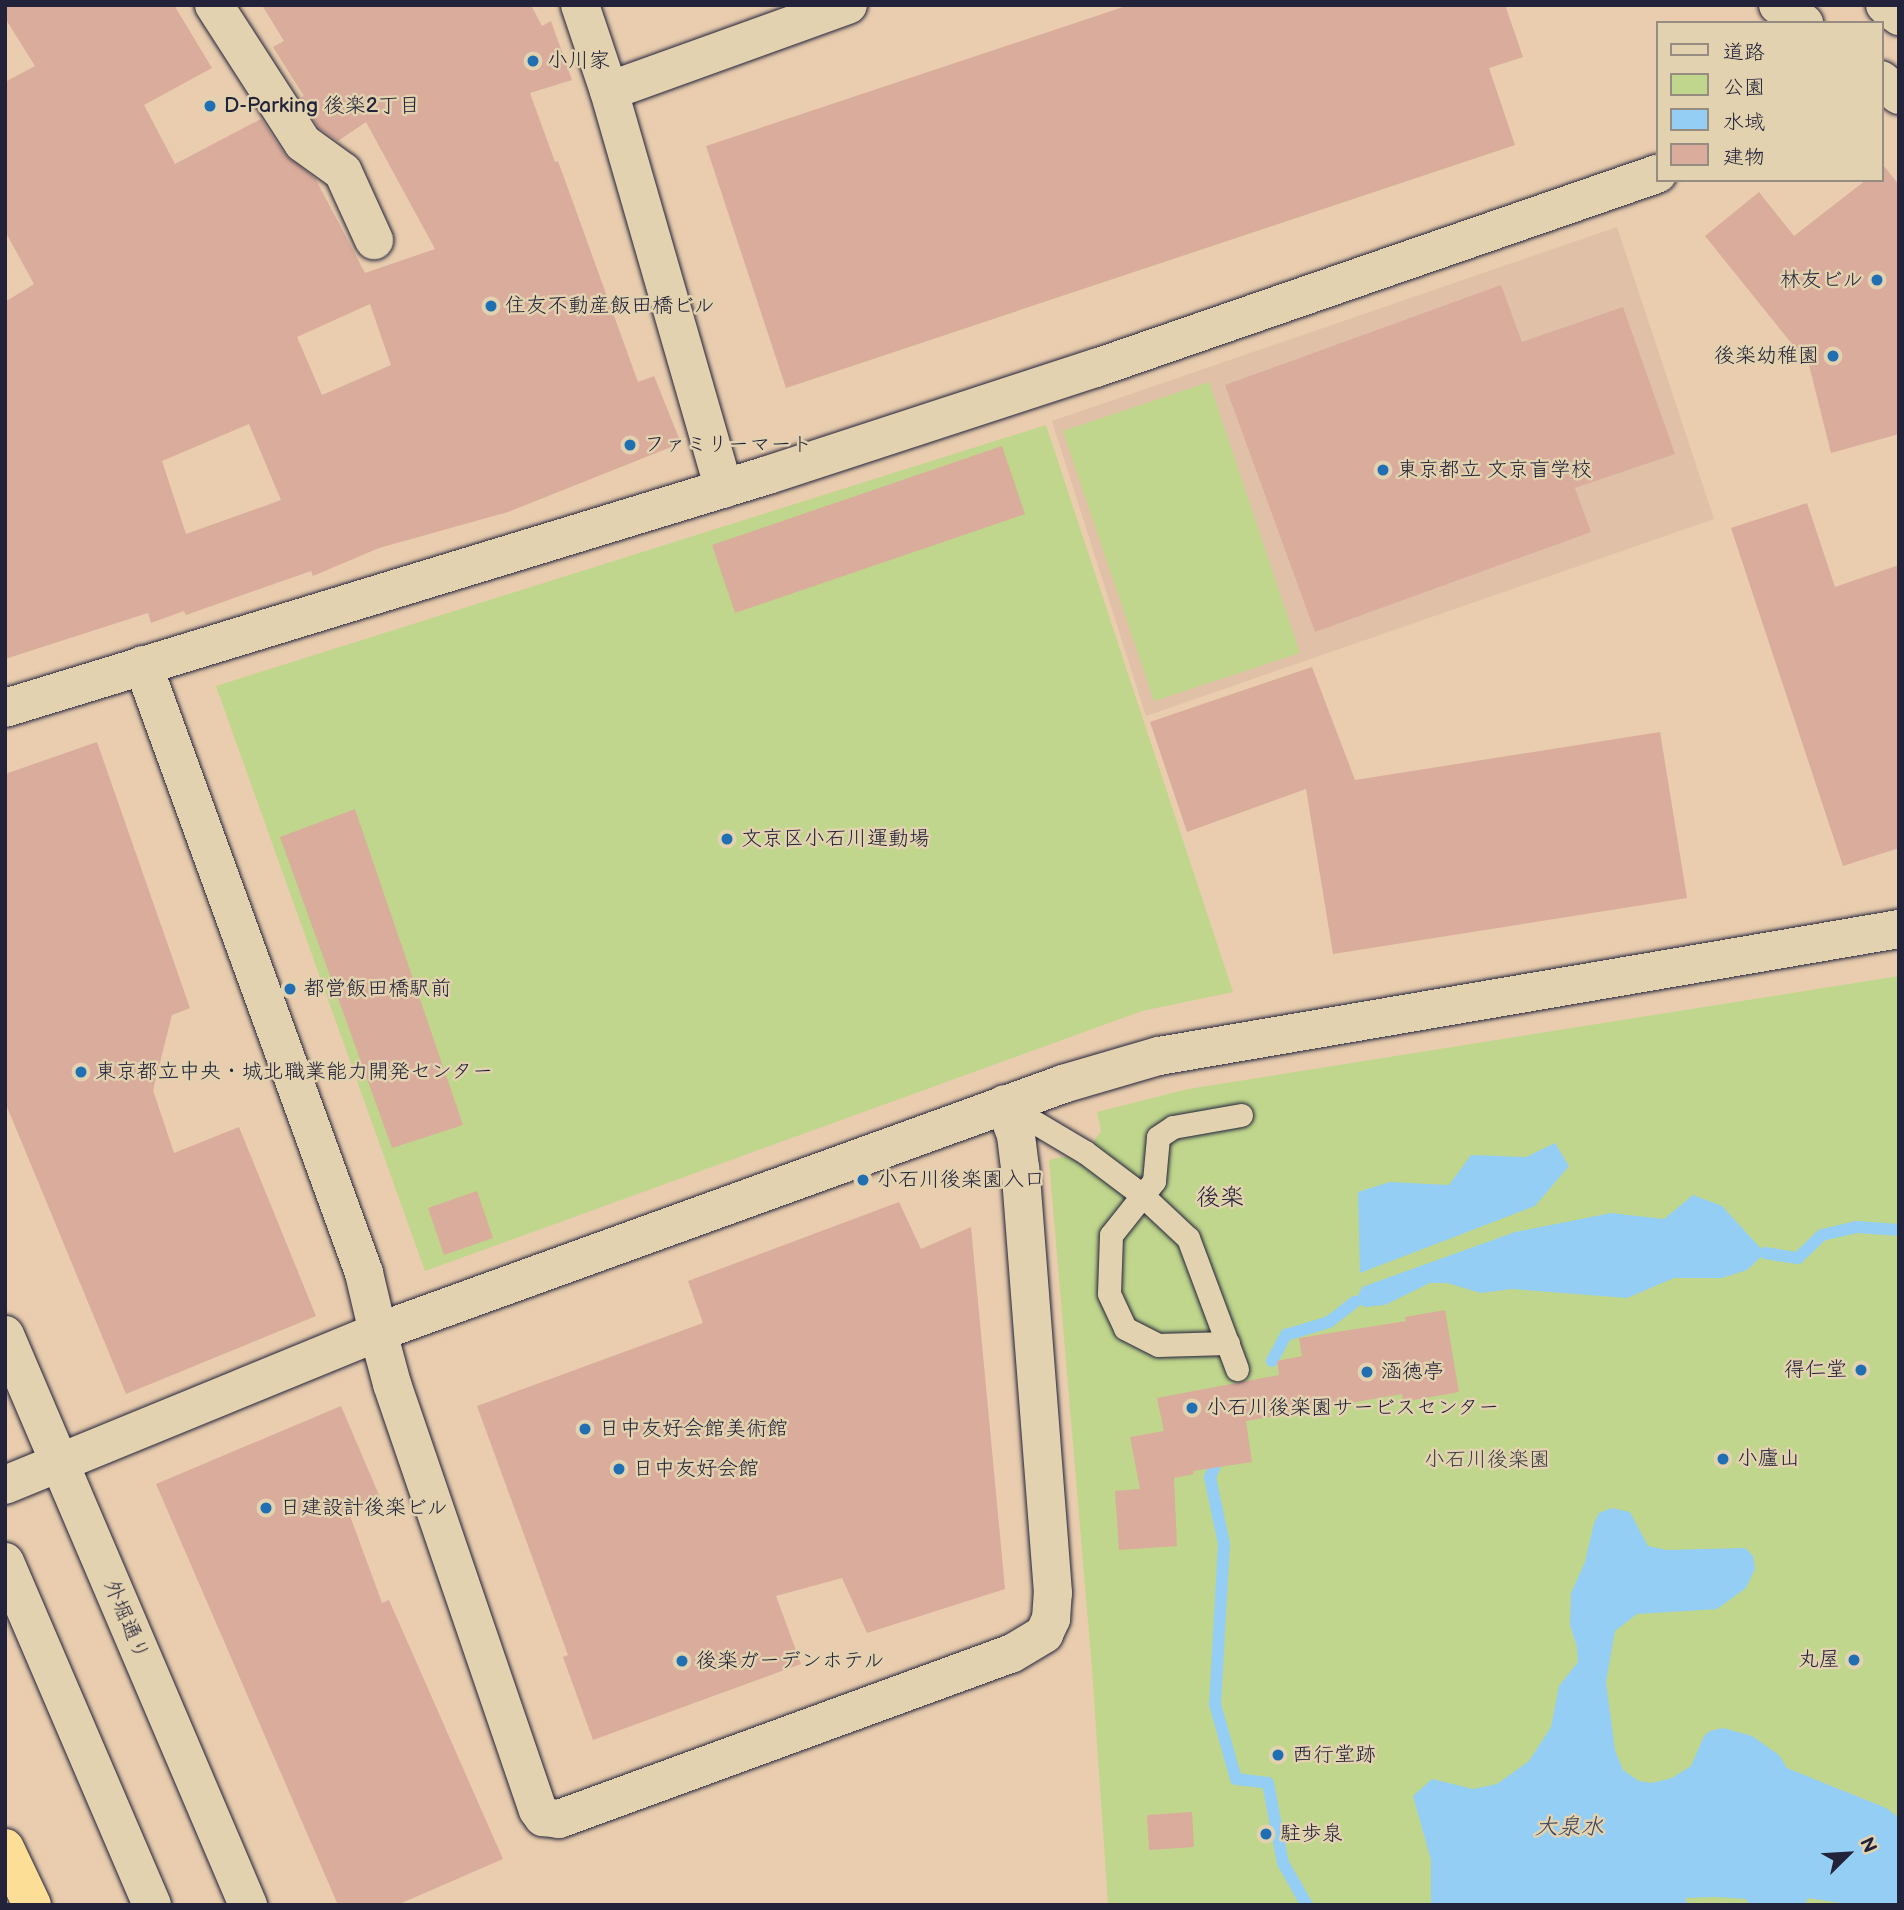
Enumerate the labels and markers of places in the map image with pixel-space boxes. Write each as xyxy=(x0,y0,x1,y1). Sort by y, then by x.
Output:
place label: 小川家 xyxy=(547,48,610,74)
marker: 小川家 xyxy=(525,53,541,69)
place label: D-Parking 後楽2丁目 xyxy=(224,93,420,119)
marker: D-Parking 後楽2丁目 xyxy=(202,98,218,114)
place label: 林友ビル xyxy=(1779,267,1863,293)
marker: 林友ビル xyxy=(1869,272,1885,288)
place label: 住友不動産飯田橋ビル xyxy=(505,293,715,319)
marker: 住友不動産飯田橋ビル xyxy=(483,298,499,314)
place label: 後楽幼稚園 xyxy=(1714,343,1819,369)
marker: 後楽幼稚園 xyxy=(1825,348,1841,364)
place label: ファミリーマート xyxy=(644,432,812,458)
marker: ファミリーマート xyxy=(622,437,638,453)
place label: 東京都立 文京盲学校 xyxy=(1397,457,1592,483)
marker: 東京都立 文京盲学校 xyxy=(1375,462,1391,478)
place label: 文京区小石川運動場 xyxy=(741,826,930,852)
marker: 文京区小石川運動場 xyxy=(719,831,735,847)
place label: 都営飯田橋駅前 xyxy=(304,976,451,1002)
marker: 都営飯田橋駅前 xyxy=(282,981,298,997)
place label: 東京都立中央・城北職業能力開発センター xyxy=(95,1059,494,1085)
marker: 東京都立中央・城北職業能力開発センター xyxy=(73,1064,89,1080)
place label: 小石川後楽園入口 xyxy=(877,1167,1045,1193)
marker: 小石川後楽園入口 xyxy=(855,1172,871,1188)
place label: 得仁堂 xyxy=(1784,1357,1847,1383)
place label: 涵徳亭 xyxy=(1381,1359,1444,1385)
marker: 得仁堂 xyxy=(1853,1362,1869,1378)
marker: 涵徳亭 xyxy=(1359,1364,1375,1380)
place label: 小石川後楽園サービスセンター xyxy=(1206,1395,1500,1421)
marker: 小石川後楽園サービスセンター xyxy=(1184,1400,1200,1416)
place label: 日中友好会館美術館 xyxy=(599,1416,788,1442)
marker: 日中友好会館美術館 xyxy=(577,1421,593,1437)
place label: 小廬山 xyxy=(1737,1446,1800,1472)
marker: 小廬山 xyxy=(1715,1451,1731,1467)
place label: 日中友好会館 xyxy=(633,1456,759,1482)
marker: 日中友好会館 xyxy=(611,1461,627,1477)
place label: 日建設計後楽ビル xyxy=(280,1495,448,1521)
marker: 日建設計後楽ビル xyxy=(258,1500,274,1516)
place label: 丸屋 xyxy=(1798,1647,1840,1673)
place label: 後楽ガーデンホテル xyxy=(696,1648,885,1674)
marker: 丸屋 xyxy=(1846,1652,1862,1668)
marker: 後楽ガーデンホテル xyxy=(674,1653,690,1669)
place label: 西行堂跡 xyxy=(1292,1742,1376,1768)
marker: 西行堂跡 xyxy=(1270,1747,1286,1763)
place label: 駐歩泉 xyxy=(1280,1821,1343,1847)
marker: 駐歩泉 xyxy=(1258,1826,1274,1842)

